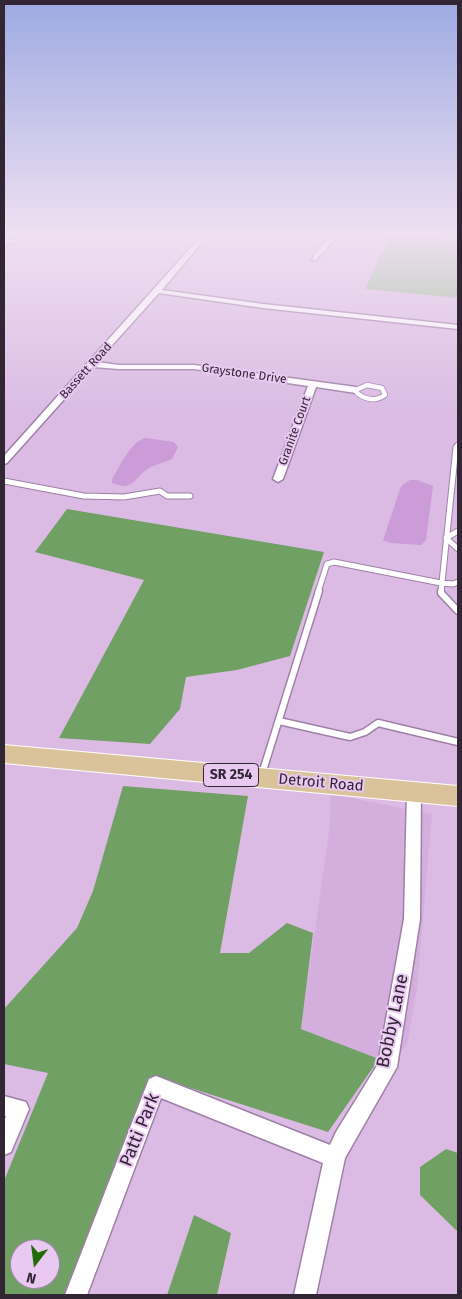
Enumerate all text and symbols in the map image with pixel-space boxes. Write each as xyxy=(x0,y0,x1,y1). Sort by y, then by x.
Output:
street label: Bassett Road xyxy=(57,340,115,402)
street label: Graystone Drive xyxy=(201,361,287,387)
street label: Granite Court xyxy=(276,395,314,467)
road number: SR 254 xyxy=(204,764,258,786)
street label: Detroit Road xyxy=(278,770,364,796)
street label: Bobby Lane xyxy=(373,972,413,1070)
street label: Patti Park xyxy=(115,1090,165,1170)
north arrow xyxy=(10,1239,60,1289)
text: N xyxy=(25,1269,38,1287)

